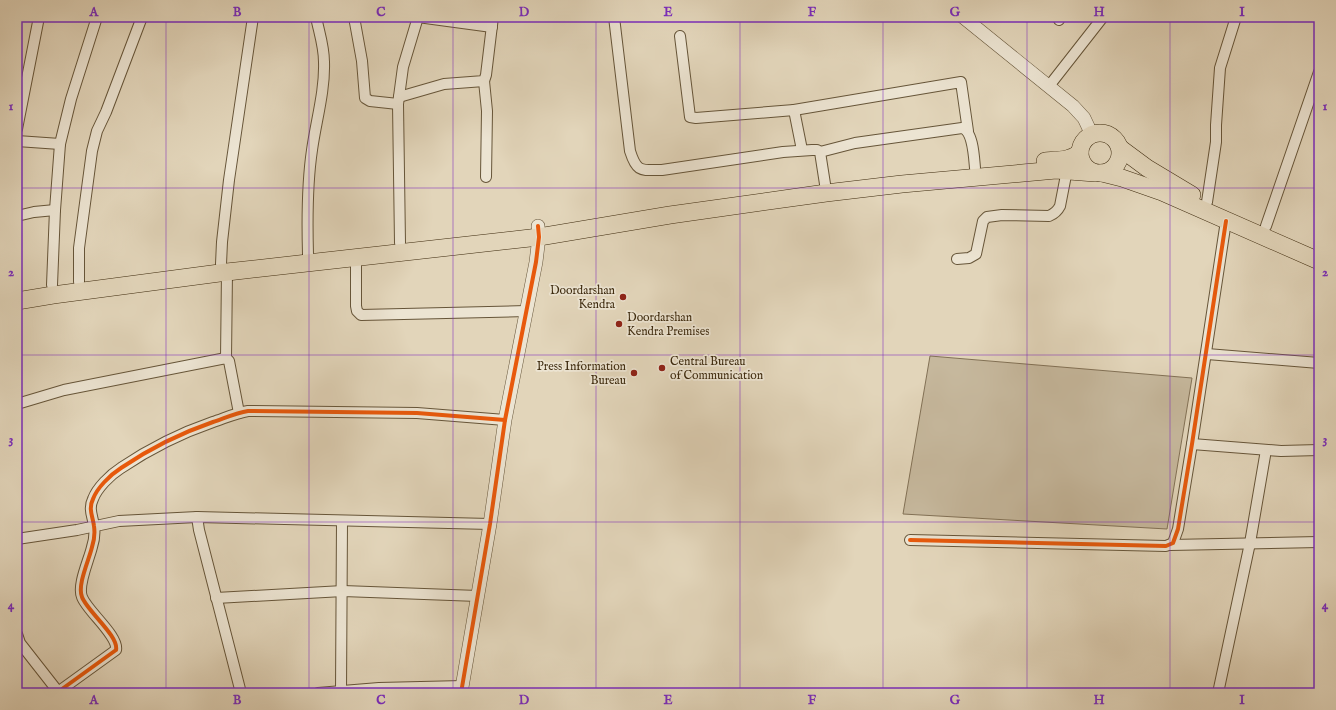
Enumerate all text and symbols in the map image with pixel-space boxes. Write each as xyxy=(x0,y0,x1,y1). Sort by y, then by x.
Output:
text: A xyxy=(89,4,100,21)
text: B xyxy=(233,4,242,21)
text: C xyxy=(376,4,386,21)
text: D xyxy=(519,4,530,21)
text: E xyxy=(663,4,673,21)
text: F xyxy=(808,4,817,21)
text: G xyxy=(950,4,961,21)
text: H xyxy=(1093,4,1105,21)
text: I xyxy=(1239,4,1245,21)
text: 1 xyxy=(9,98,14,115)
text: 1 xyxy=(1323,98,1328,115)
text: 2 xyxy=(8,264,14,281)
text: 2 xyxy=(1322,264,1328,281)
place label: Doordarshan Kendra xyxy=(550,283,616,312)
marker: Doordarshan Kendra xyxy=(618,292,628,302)
place label: Doordarshan Kendra Premises xyxy=(627,310,709,339)
marker: Doordarshan Kendra Premises xyxy=(614,319,624,329)
place label: Central Bureau of Communication xyxy=(670,354,764,383)
place label: Press Information Bureau xyxy=(537,359,627,388)
marker: Central Bureau of Communication xyxy=(657,363,667,373)
marker: Press Information Bureau xyxy=(629,368,639,378)
text: 3 xyxy=(9,431,14,448)
text: 3 xyxy=(1323,431,1328,448)
text: 4 xyxy=(8,597,15,614)
text: 4 xyxy=(1322,597,1329,614)
text: A xyxy=(89,692,100,709)
text: B xyxy=(233,692,242,709)
text: C xyxy=(376,692,386,709)
text: D xyxy=(519,692,530,709)
text: E xyxy=(663,692,673,709)
text: F xyxy=(808,692,817,709)
text: G xyxy=(950,692,961,709)
text: H xyxy=(1093,692,1105,709)
text: I xyxy=(1239,692,1245,709)

